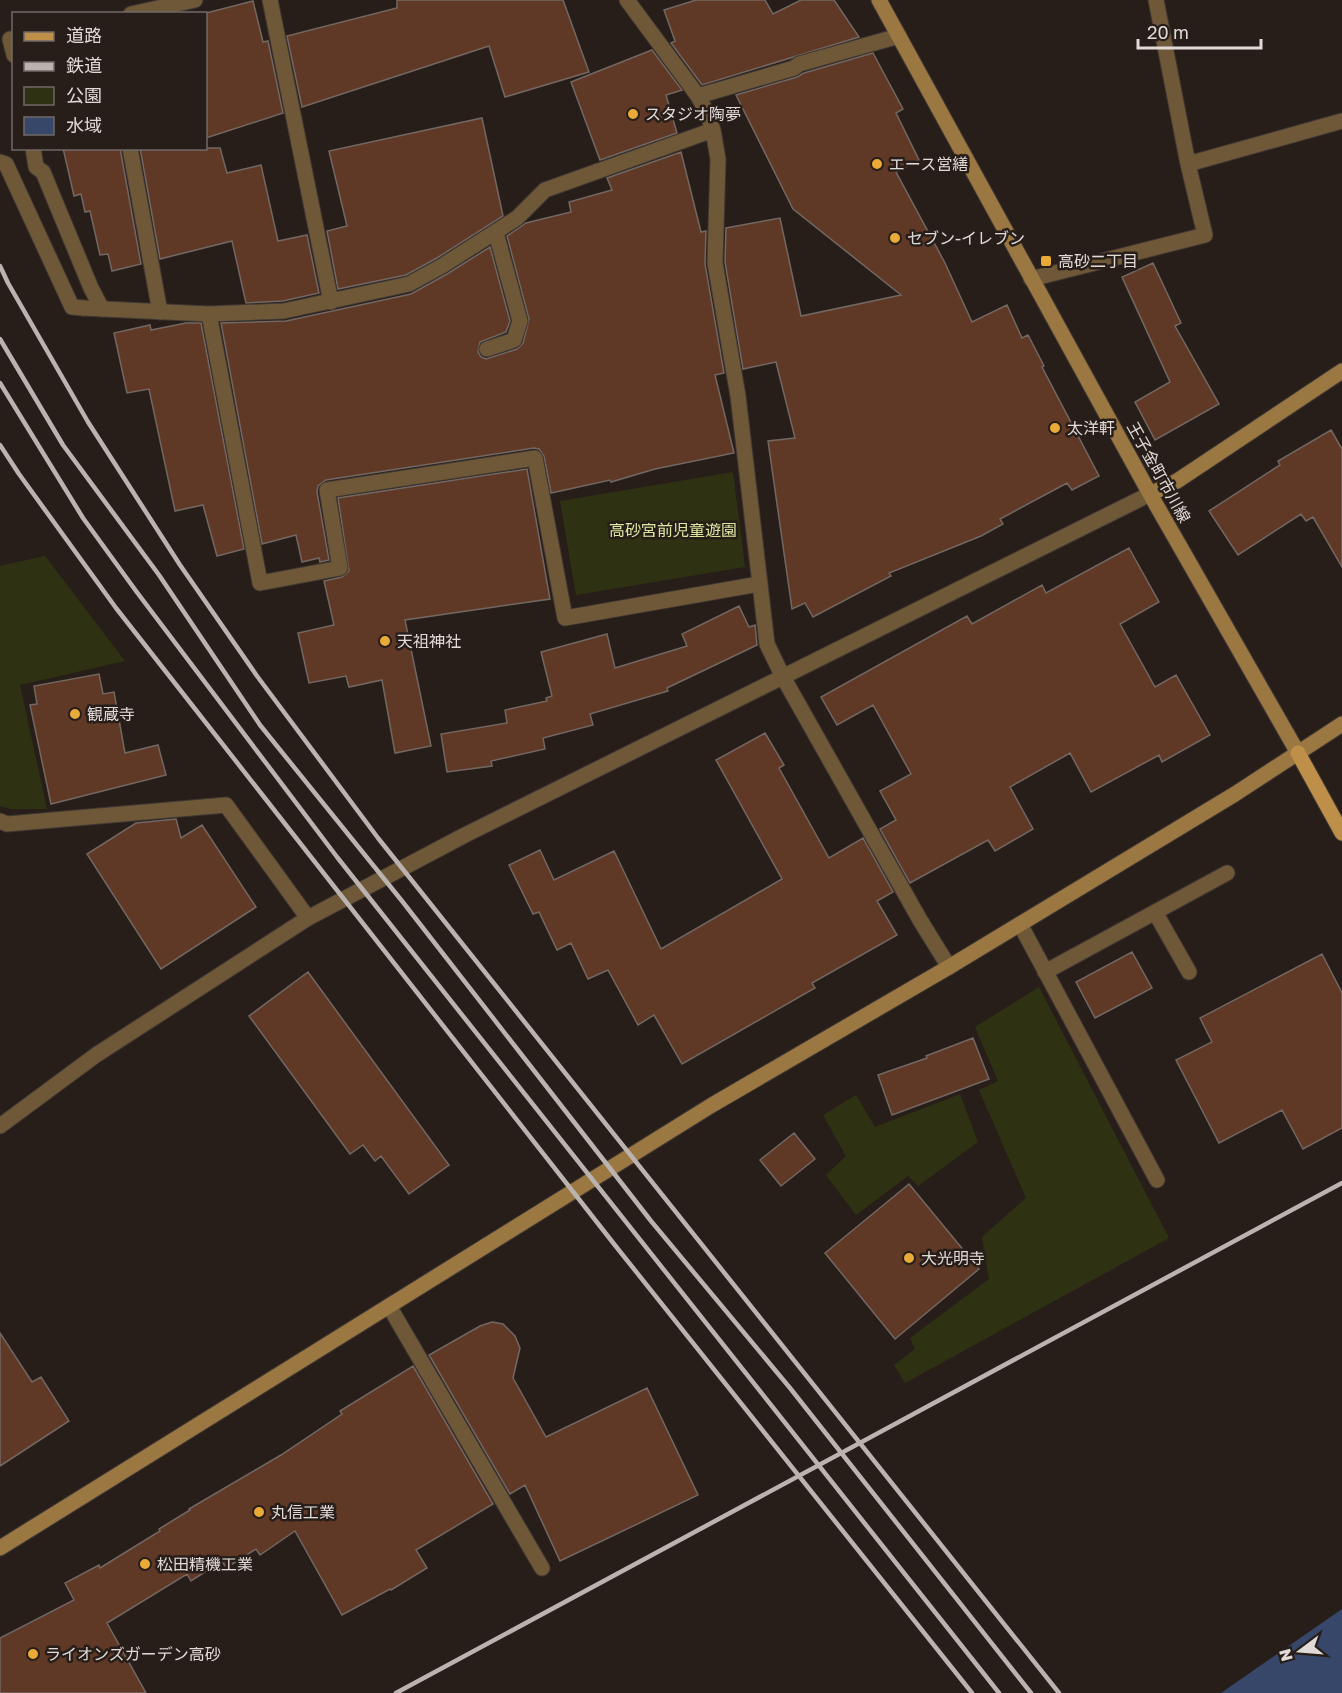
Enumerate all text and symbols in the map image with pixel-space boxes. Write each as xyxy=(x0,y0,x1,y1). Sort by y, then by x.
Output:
legend xyxy=(12,12,207,150)
scale bar xyxy=(1138,12,1261,50)
text: 20 m xyxy=(1147,21,1189,43)
text: 道路 xyxy=(66,24,102,46)
text: 鉄道 xyxy=(66,54,102,76)
text: 公園 xyxy=(66,84,102,106)
place label: スタジオ陶夢 xyxy=(645,104,741,124)
marker: スタジオ陶夢 xyxy=(626,107,640,121)
text: 水域 xyxy=(66,114,102,136)
place label: エース営繕 xyxy=(889,154,968,174)
marker: エース営繕 xyxy=(870,157,884,171)
place label: セブン-イレブン xyxy=(907,228,1025,248)
marker: セブン-イレブン xyxy=(888,231,902,245)
place label: 高砂二丁目 xyxy=(1058,251,1138,271)
marker: 高砂二丁目 xyxy=(1039,254,1053,268)
place label: 太洋軒 xyxy=(1067,418,1115,438)
street label: 王子金町市川線 xyxy=(1123,418,1195,526)
marker: 太洋軒 xyxy=(1048,421,1062,435)
park label: 高砂宮前児童遊園 xyxy=(609,520,737,540)
place label: 天祖神社 xyxy=(397,631,461,651)
marker: 天祖神社 xyxy=(378,634,392,648)
place label: 観蔵寺 xyxy=(87,704,135,724)
marker: 観蔵寺 xyxy=(68,707,82,721)
place label: 大光明寺 xyxy=(921,1248,985,1268)
marker: 大光明寺 xyxy=(902,1251,916,1265)
place label: 丸信工業 xyxy=(271,1502,335,1522)
marker: 丸信工業 xyxy=(252,1505,266,1519)
place label: 松田精機工業 xyxy=(157,1554,253,1574)
marker: 松田精機工業 xyxy=(138,1557,152,1571)
north arrow xyxy=(1270,1621,1330,1681)
place label: ライオンズガーデン高砂 xyxy=(45,1644,221,1664)
marker: ライオンズガーデン高砂 xyxy=(26,1647,40,1661)
text: N xyxy=(1274,1647,1297,1664)

